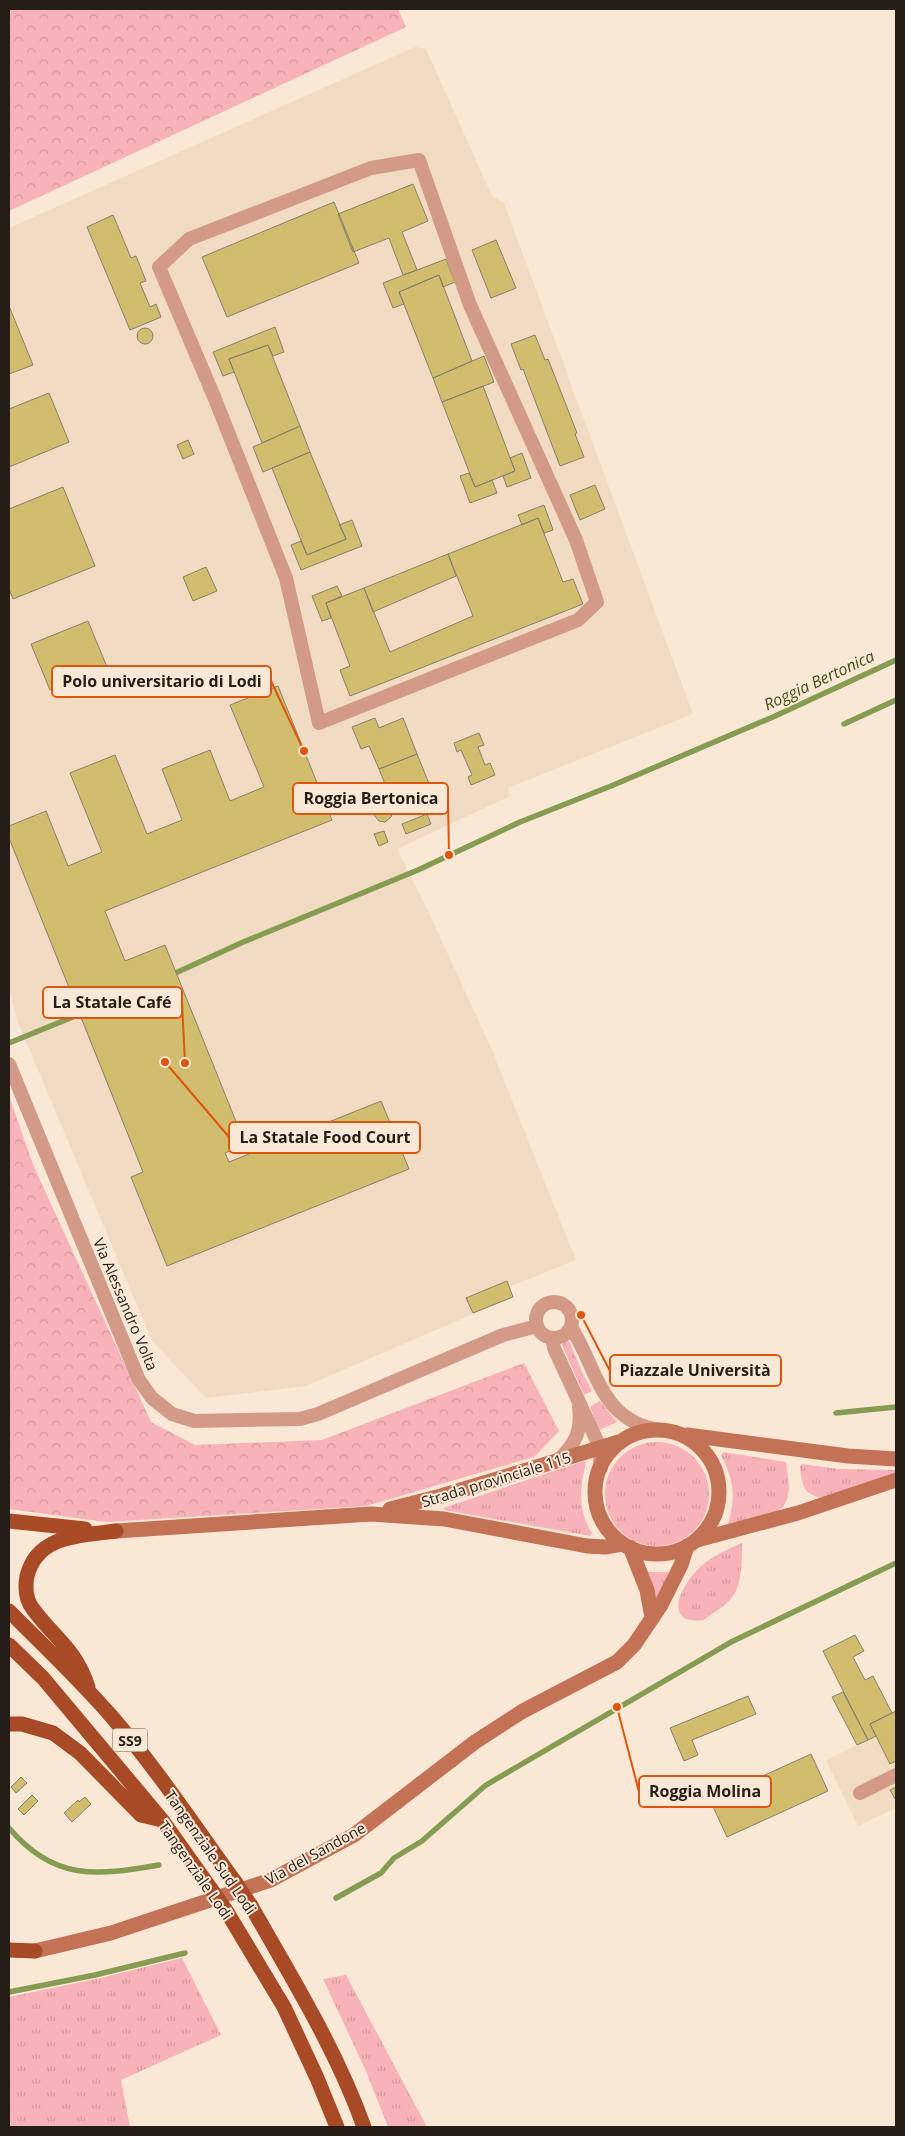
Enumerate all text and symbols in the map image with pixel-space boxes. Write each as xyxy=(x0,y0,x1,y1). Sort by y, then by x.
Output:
water label: Roggia Bertonica xyxy=(760,645,878,715)
callout: Polo universitario di Lodi xyxy=(52,666,271,697)
text: Polo universitario di Lodi xyxy=(62,670,262,692)
callout: Roggia Bertonica xyxy=(293,783,448,814)
text: Roggia Bertonica xyxy=(304,787,438,809)
callout: La Statale Café xyxy=(43,987,182,1018)
text: La Statale Café xyxy=(53,991,171,1013)
callout: La Statale Food Court xyxy=(229,1122,420,1153)
text: La Statale Food Court xyxy=(239,1126,411,1148)
street label: Via Alessandro Volta xyxy=(89,1235,163,1373)
callout: Piazzale Università xyxy=(610,1355,781,1386)
text: Piazzale Università xyxy=(619,1359,771,1381)
street label: Strada provinciale 115 xyxy=(419,1447,573,1511)
road number: SS9 xyxy=(112,1728,148,1752)
callout: Roggia Molina xyxy=(639,1776,771,1807)
text: Roggia Molina xyxy=(649,1780,761,1802)
street label: Tangenziale Sud Lodi xyxy=(161,1786,261,1918)
street label: Tangenziale Lodi xyxy=(154,1816,238,1924)
street label: Via del Sandone xyxy=(261,1817,369,1889)

